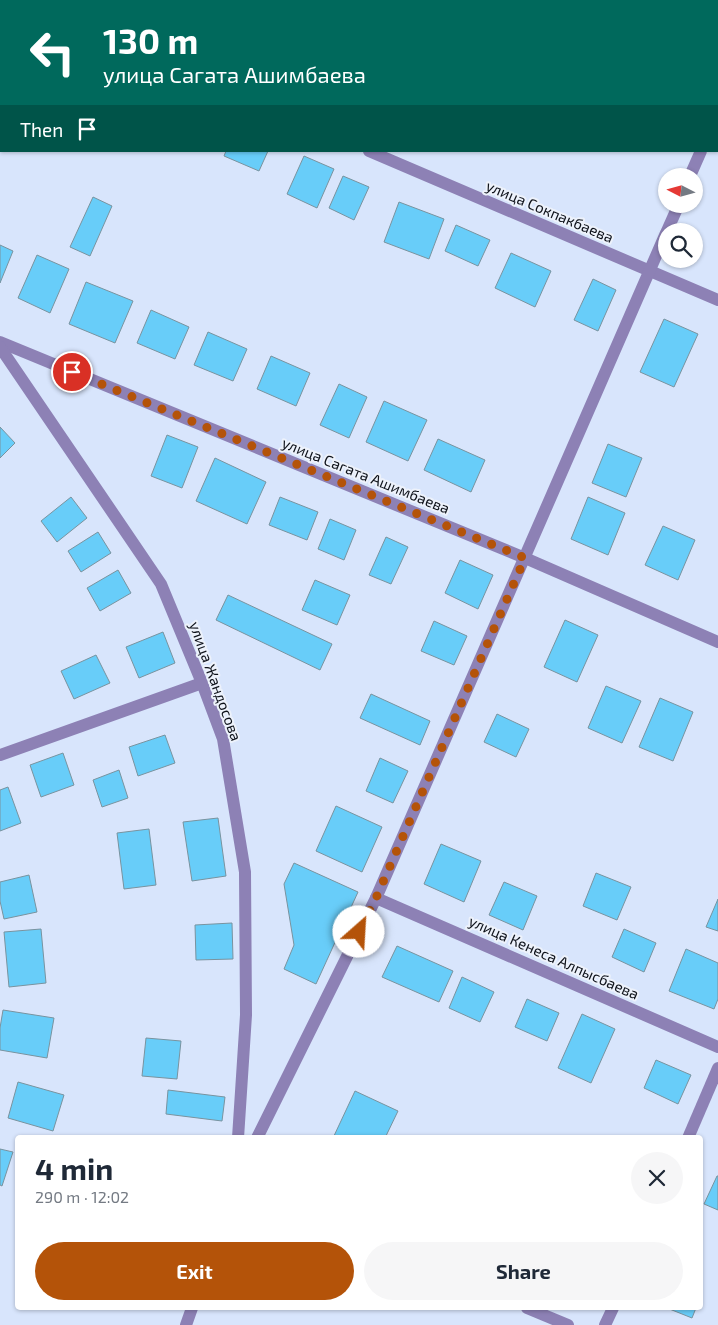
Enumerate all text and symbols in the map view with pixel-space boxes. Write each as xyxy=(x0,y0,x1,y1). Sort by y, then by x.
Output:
text: 130 m xyxy=(103,19,198,61)
icon: left xyxy=(20,20,85,85)
text: улица Сагата Ашимбаева xyxy=(103,61,366,87)
icon: arrive xyxy=(73,115,101,143)
text: Then xyxy=(20,118,63,141)
north arrow xyxy=(658,168,702,212)
map controls xyxy=(658,168,703,268)
street label: улица Сокпакбаева xyxy=(483,176,616,247)
button: search xyxy=(658,223,703,268)
pin xyxy=(51,351,93,393)
icon: arrive xyxy=(58,358,86,386)
street label: улица Сагата Ашимбаева xyxy=(279,433,452,518)
street label: улица Жандосова xyxy=(185,619,246,743)
position arrow xyxy=(332,905,384,957)
street label: улица Кенеса Алпысбаева xyxy=(466,911,642,1004)
text: 4 min xyxy=(35,1150,113,1186)
button: close xyxy=(631,1152,683,1204)
text: 290 m · 12:02 xyxy=(35,1187,129,1206)
button: Exit xyxy=(35,1242,354,1300)
button: Share xyxy=(364,1242,683,1300)

